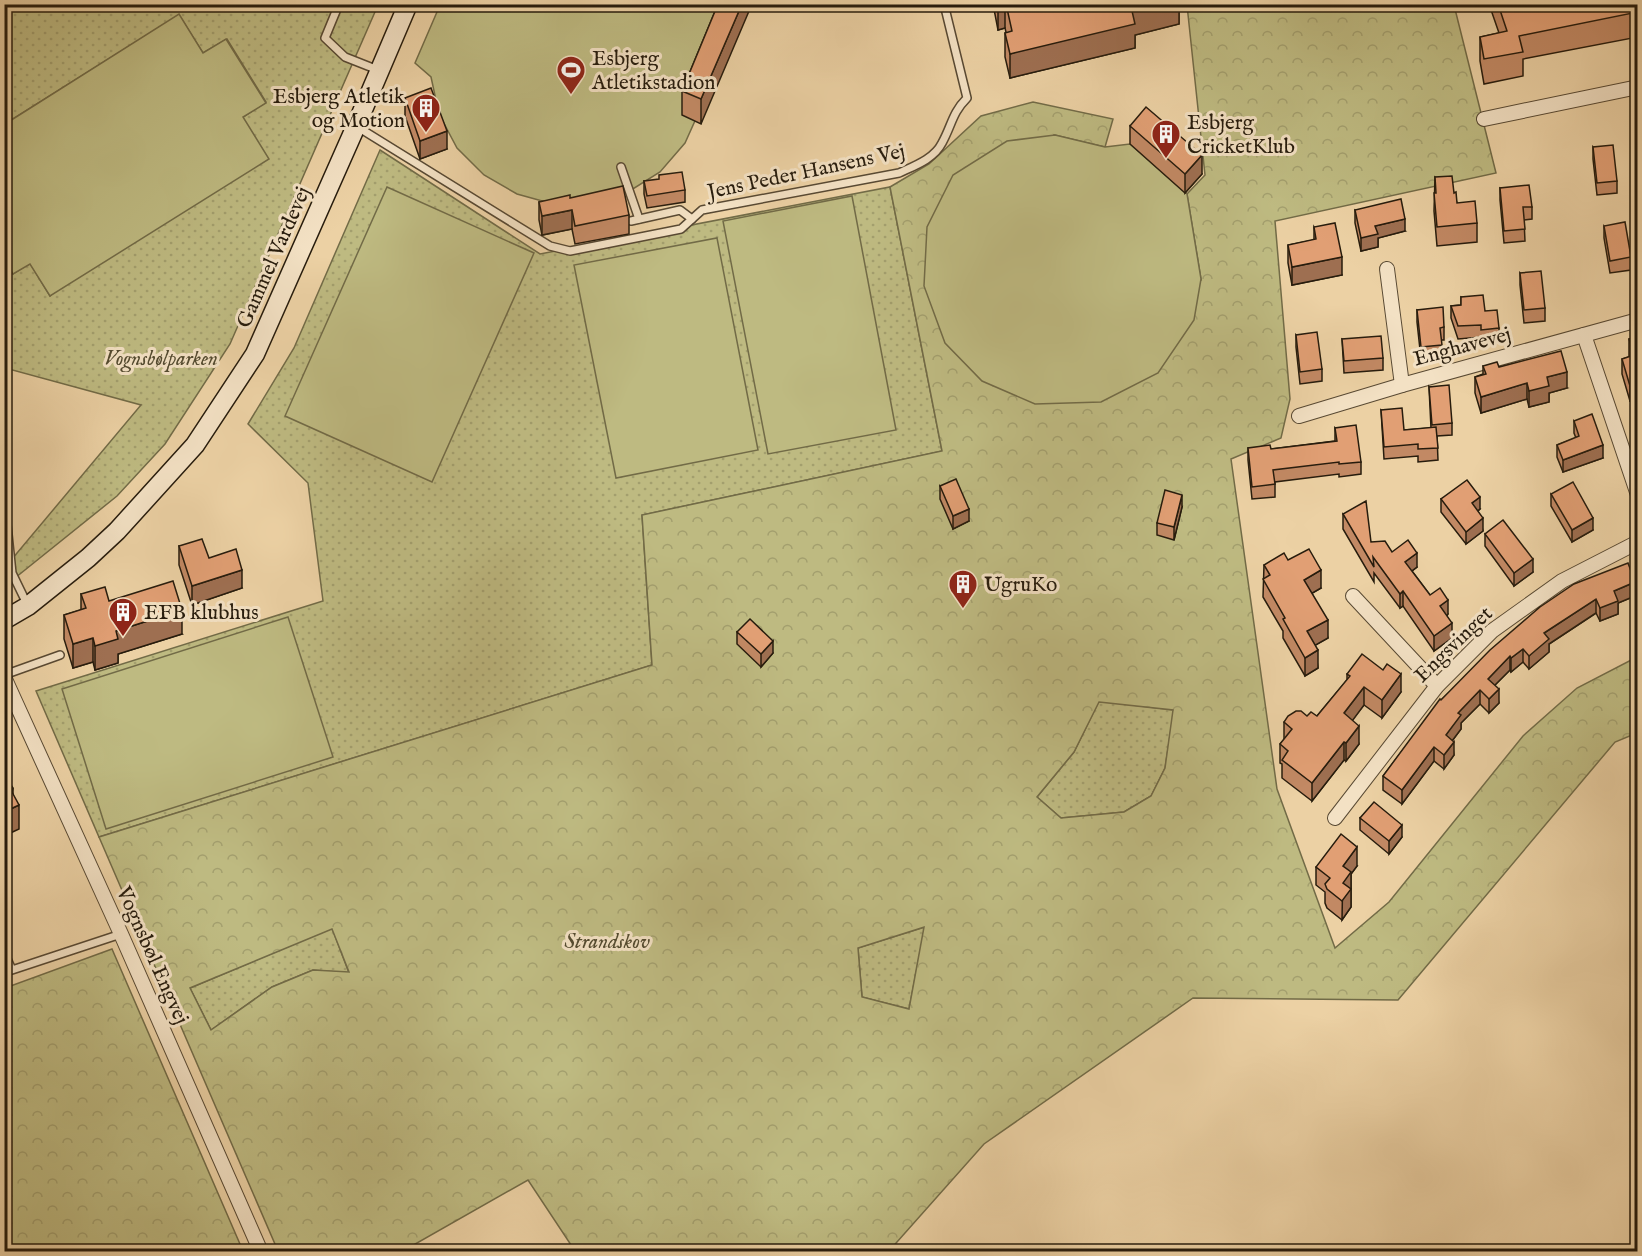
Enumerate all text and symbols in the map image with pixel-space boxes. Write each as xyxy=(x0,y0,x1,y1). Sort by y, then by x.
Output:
place label: Esbjerg Atletikstadion xyxy=(591,46,716,97)
sports icon: Esbjerg Atletikstadion xyxy=(555,54,587,96)
place label: Esbjerg Atletik og Motion xyxy=(273,84,406,135)
building icon: Esbjerg Atletik og Motion xyxy=(410,92,442,134)
place label: Esbjerg CricketKlub xyxy=(1187,110,1295,161)
building icon: Esbjerg CricketKlub xyxy=(1150,118,1182,160)
street label: Jens Peder Hansens Vej xyxy=(703,138,908,207)
street label: Gammel Vardevej xyxy=(231,183,318,333)
street label: Enghavevej xyxy=(1411,321,1514,373)
park label: Vognsbølparken xyxy=(104,346,218,373)
building icon: UgruKo xyxy=(947,568,979,610)
place label: UgruKo xyxy=(984,572,1057,599)
building icon: EFB klubhus xyxy=(107,596,139,638)
place label: EFB klubhus xyxy=(144,600,259,627)
street label: Engsvinget xyxy=(1409,601,1499,689)
street label: Vognsbøl Engvej xyxy=(109,882,194,1029)
park label: Strandskov xyxy=(564,929,650,956)

